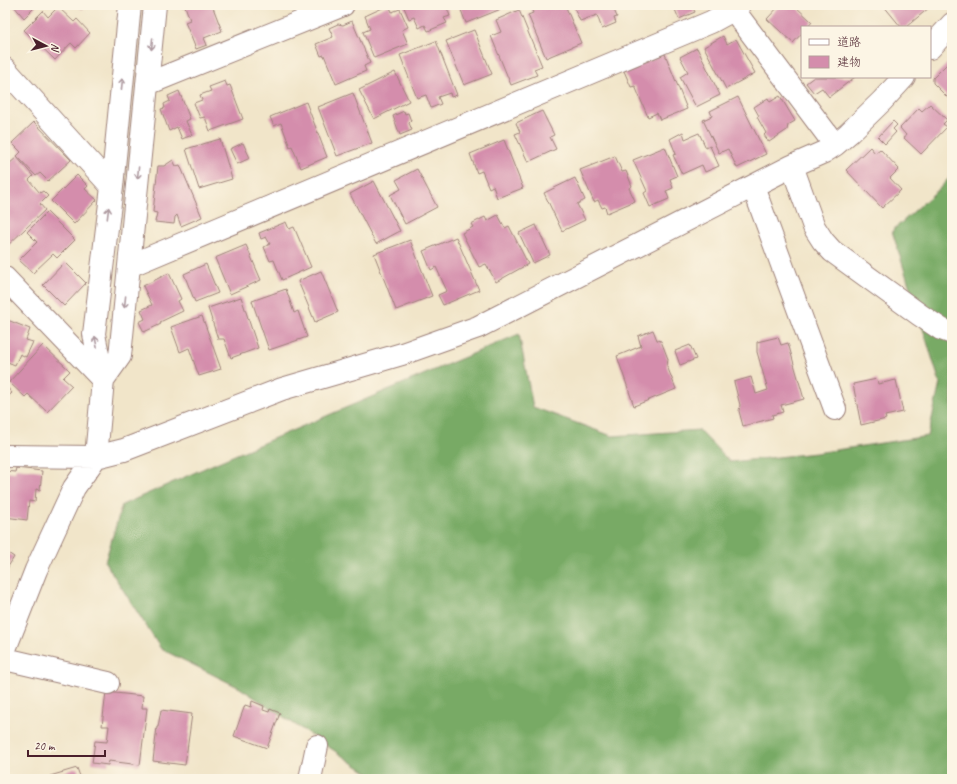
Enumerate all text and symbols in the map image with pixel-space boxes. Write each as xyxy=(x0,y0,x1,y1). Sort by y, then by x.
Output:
north arrow xyxy=(26,26,66,66)
legend xyxy=(801,26,931,78)
text: 道路 xyxy=(837,34,861,50)
one-way arrow xyxy=(148,37,155,50)
text: N xyxy=(48,43,63,54)
text: 建物 xyxy=(837,54,861,70)
one-way arrow xyxy=(118,78,126,91)
one-way arrow xyxy=(135,166,142,179)
one-way arrow xyxy=(105,207,112,220)
one-way arrow xyxy=(121,295,129,308)
one-way arrow xyxy=(91,336,99,349)
scale bar xyxy=(28,732,105,758)
text: 20 m xyxy=(34,738,56,754)

